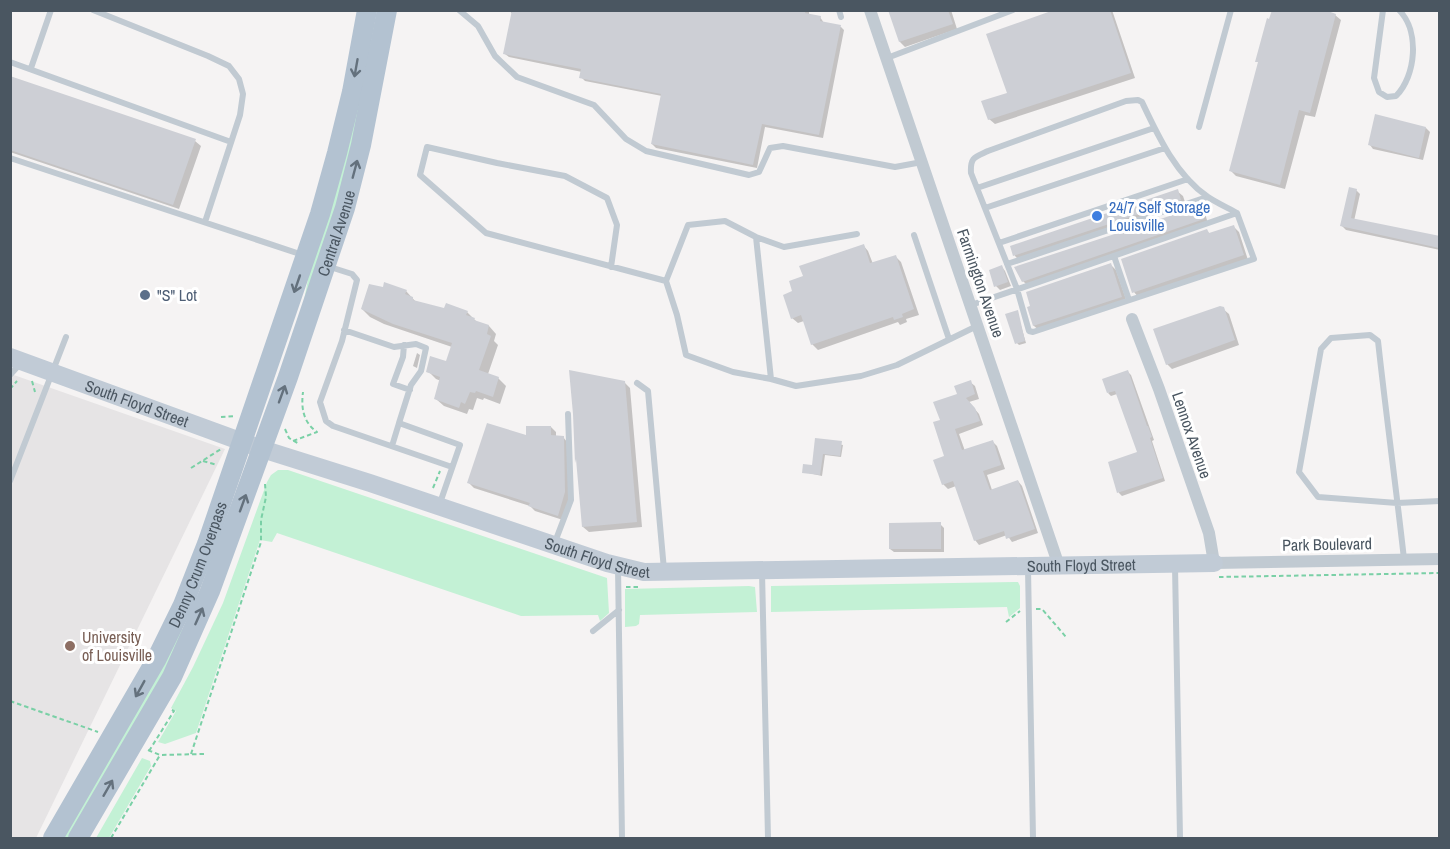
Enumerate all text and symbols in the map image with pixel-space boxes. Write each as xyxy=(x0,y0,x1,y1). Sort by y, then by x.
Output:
one-way arrow xyxy=(350,58,361,77)
one-way arrow xyxy=(350,160,361,179)
street label: Central Avenue xyxy=(312,188,360,279)
place label: 24/7 Self Storage Louisville xyxy=(1109,196,1210,236)
marker: 24/7 Self Storage Louisville xyxy=(1090,209,1104,223)
street label: Farmington Avenue xyxy=(952,226,1010,340)
one-way arrow xyxy=(290,274,301,293)
place label: "S" Lot xyxy=(157,284,197,306)
marker: "S" Lot xyxy=(138,288,152,302)
street label: South Floyd Street xyxy=(82,374,192,432)
one-way arrow xyxy=(277,385,288,404)
street label: Lennox Avenue xyxy=(1167,389,1217,481)
one-way arrow xyxy=(238,494,249,512)
street label: Denny Crum Overpass xyxy=(163,499,232,631)
street label: South Floyd Street xyxy=(542,532,650,583)
street label: Park Boulevard xyxy=(1282,532,1372,556)
street label: South Floyd Street xyxy=(1027,553,1136,577)
one-way arrow xyxy=(194,608,205,626)
place label: University of Louisville xyxy=(82,626,152,666)
marker: University of Louisville xyxy=(63,639,77,653)
one-way arrow xyxy=(134,680,145,698)
one-way arrow xyxy=(102,780,114,797)

